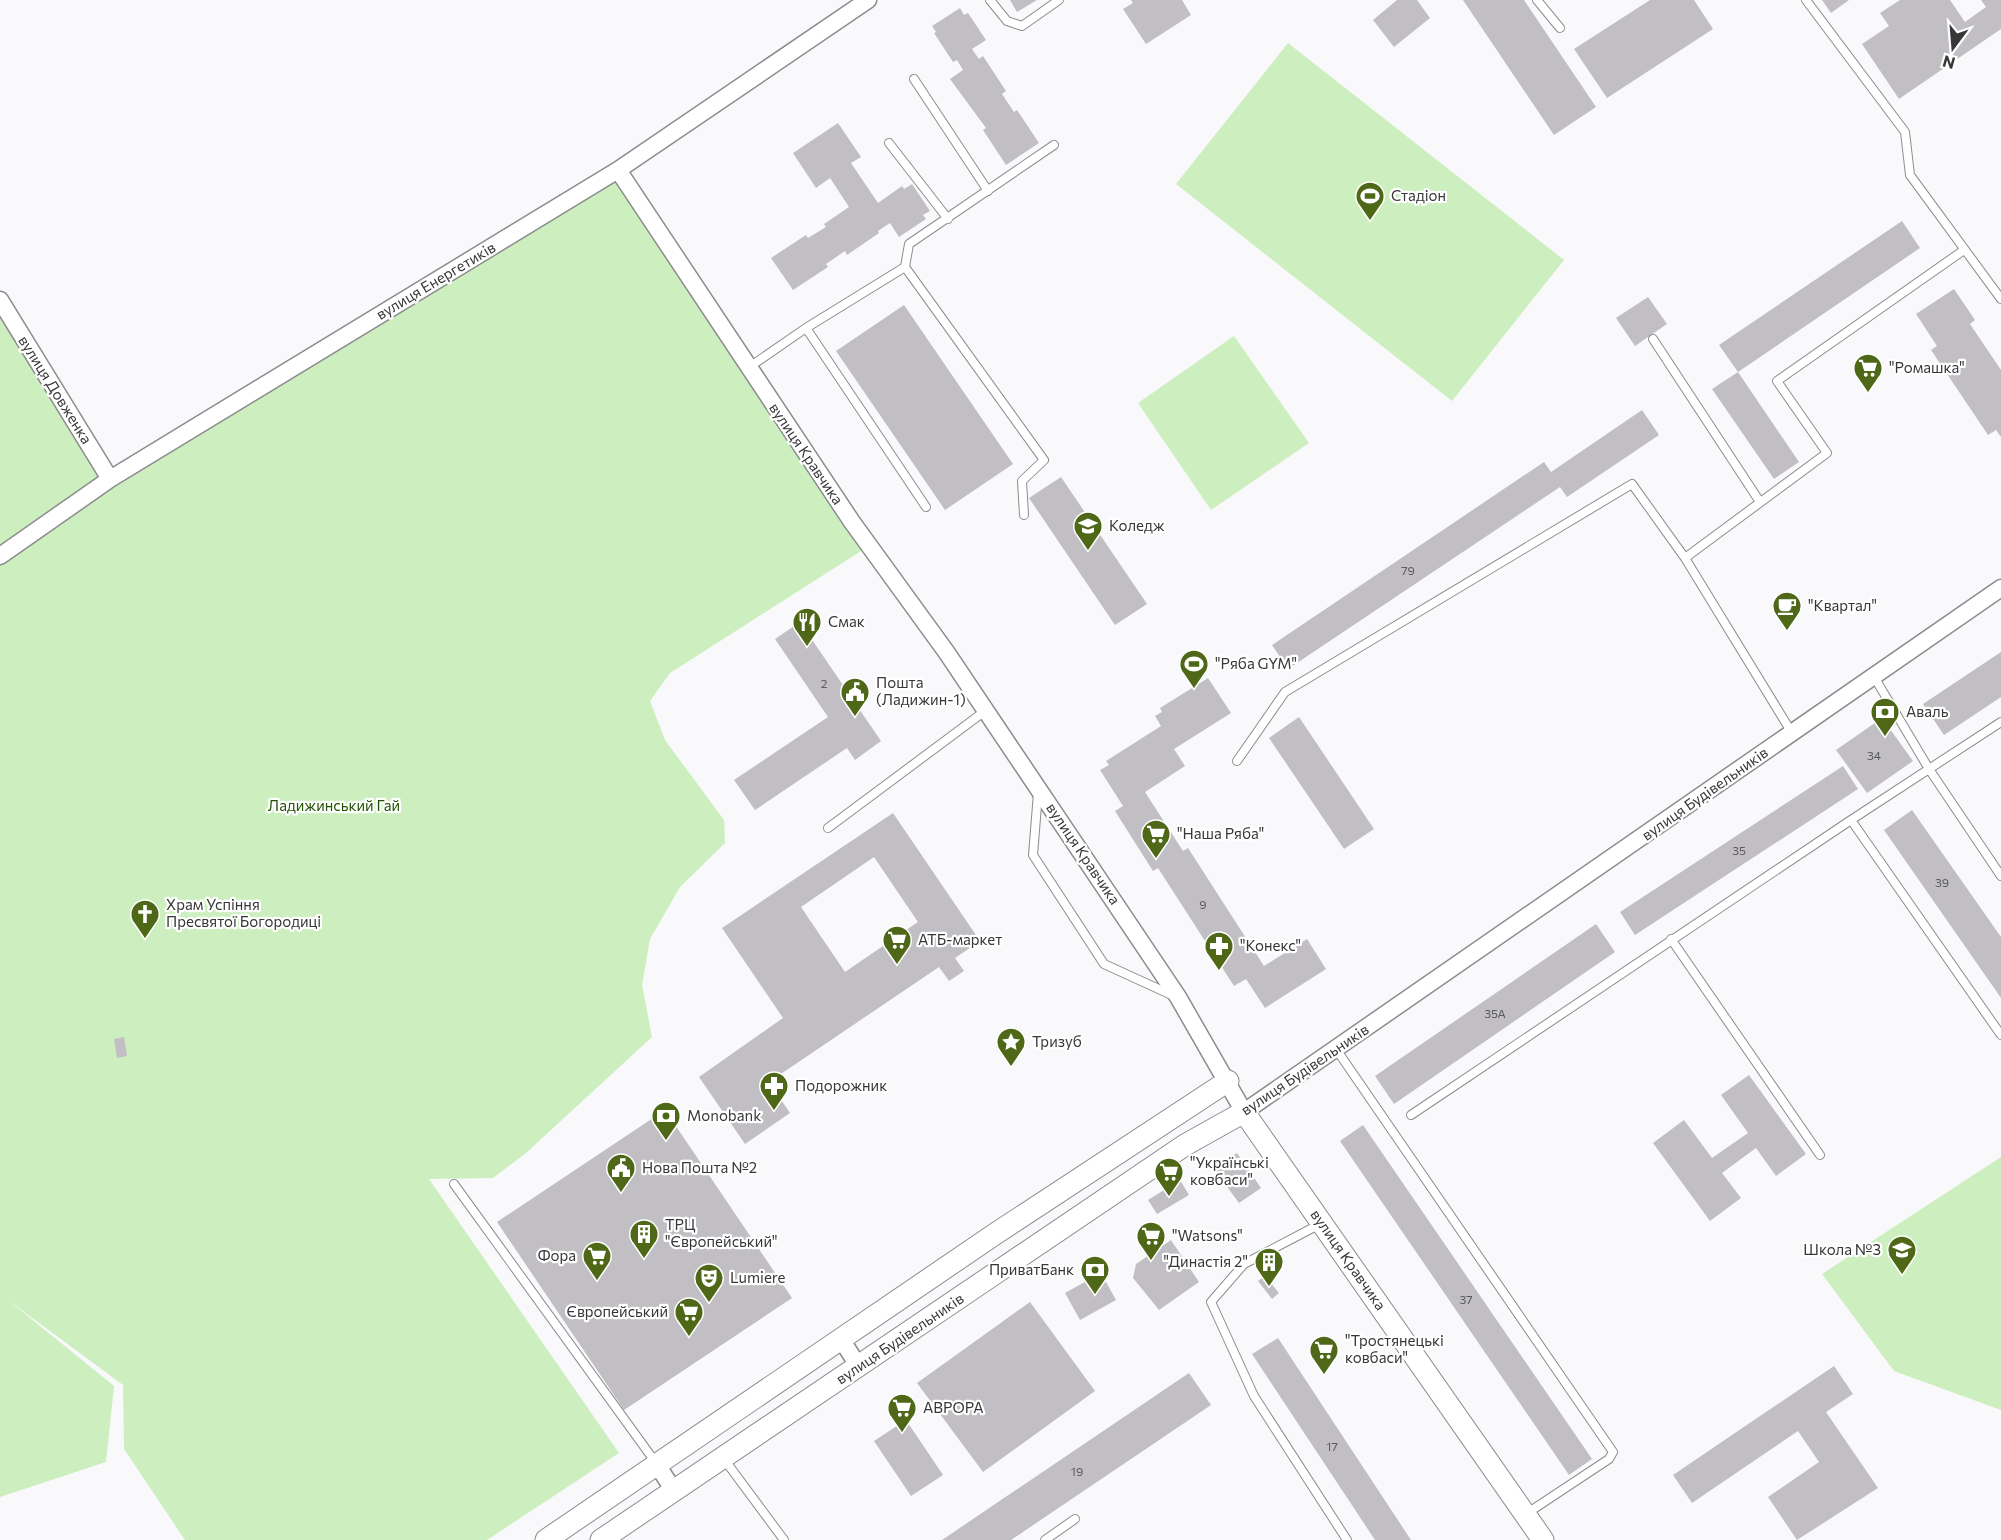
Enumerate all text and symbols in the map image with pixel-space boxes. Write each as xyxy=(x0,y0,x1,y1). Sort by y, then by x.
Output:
north arrow xyxy=(1923,18,1983,78)
text: N xyxy=(1940,52,1957,74)
sports icon: Стадіон xyxy=(1354,180,1386,222)
place label: Стадіон xyxy=(1391,186,1446,204)
street label: вулиця Енергетиків xyxy=(373,237,498,323)
street label: вулиця Довженка xyxy=(15,332,96,447)
supermarket icon: "Ромашка" xyxy=(1852,352,1884,394)
place label: "Ромашка" xyxy=(1889,358,1965,376)
street label: вулиця Кравчика xyxy=(766,399,848,508)
school or university icon: Коледж xyxy=(1072,510,1104,552)
place label: Коледж xyxy=(1109,516,1165,534)
house number: 79 xyxy=(1401,563,1415,577)
cafe icon: "Квартал" xyxy=(1771,590,1803,632)
place label: "Квартал" xyxy=(1808,596,1877,614)
restaurant icon: Смак xyxy=(791,606,823,648)
place label: Смак xyxy=(828,612,865,630)
sports icon: "Ряба GYM" xyxy=(1178,648,1210,690)
place label: "Ряба GYM" xyxy=(1215,654,1297,672)
place label: Пошта (Ладижин-1) xyxy=(876,673,966,708)
house number: 2 xyxy=(821,676,828,690)
public building icon: Пошта (Ладижин-1) xyxy=(839,676,871,718)
bank icon: Аваль xyxy=(1869,696,1901,738)
place label: Аваль xyxy=(1906,702,1949,720)
street label: вулиця Будівельників xyxy=(1638,743,1771,844)
house number: 34 xyxy=(1867,748,1881,762)
park label: Ладижинський Гай xyxy=(268,796,400,814)
street label: вулиця Кравчика xyxy=(1043,799,1125,908)
supermarket icon: "Наша Ряба" xyxy=(1140,818,1172,860)
place label: "Наша Ряба" xyxy=(1177,824,1264,842)
house number: 35 xyxy=(1732,843,1746,857)
house number: 39 xyxy=(1935,875,1949,889)
place label: Храм Успіння Пресвятої Богородиці xyxy=(166,895,321,930)
house number: 9 xyxy=(1199,897,1207,911)
church icon: Храм Успіння Пресвятої Богородиці xyxy=(129,898,161,940)
supermarket icon: АТБ-маркет xyxy=(881,924,913,966)
place label: АТБ-маркет xyxy=(918,930,1002,948)
pharmacy icon: "Конекс" xyxy=(1203,930,1235,972)
place label: "Конекс" xyxy=(1240,936,1301,954)
house number: 35А xyxy=(1484,1006,1506,1020)
street label: вулиця Будівельників xyxy=(1237,1020,1372,1119)
place icon: Тризуб xyxy=(995,1026,1027,1068)
place label: Тризуб xyxy=(1032,1032,1082,1050)
pharmacy icon: Подорожник xyxy=(758,1070,790,1112)
place label: Подорожник xyxy=(795,1076,887,1094)
bank icon: Monobank xyxy=(650,1100,682,1142)
place label: Monobank xyxy=(687,1106,761,1124)
public building icon: Нова Пошта №2 xyxy=(605,1152,637,1194)
place label: "Українські ковбаси" xyxy=(1190,1153,1269,1188)
supermarket icon: "Українські ковбаси" xyxy=(1153,1156,1185,1198)
place label: Нова Пошта №2 xyxy=(642,1158,757,1176)
street label: вулиця Кравчика xyxy=(1307,1206,1390,1313)
place label: ТРЦ "Європейський" xyxy=(665,1215,778,1250)
building icon: ТРЦ "Європейський" xyxy=(628,1218,660,1260)
supermarket icon: "Watsons" xyxy=(1135,1220,1167,1262)
place label: "Watsons" xyxy=(1172,1226,1243,1244)
school or university icon: Школа №3 xyxy=(1886,1234,1918,1276)
supermarket icon: Фора xyxy=(581,1240,613,1282)
place label: Школа №3 xyxy=(1803,1240,1881,1258)
place label: Фора xyxy=(538,1246,576,1264)
building icon: "Династія 2" xyxy=(1253,1246,1285,1288)
place label: "Династія 2" xyxy=(1164,1252,1248,1270)
bank icon: ПриватБанк xyxy=(1079,1254,1111,1296)
place label: ПриватБанк xyxy=(989,1260,1074,1278)
theatre icon: Lumiere xyxy=(693,1262,725,1304)
place label: Lumiere xyxy=(730,1268,786,1286)
street label: вулиця Будівельників xyxy=(832,1289,967,1388)
house number: 37 xyxy=(1459,1292,1473,1306)
supermarket icon: Європейський xyxy=(673,1296,705,1338)
place label: Європейський xyxy=(567,1302,668,1320)
place label: "Тростянецькі ковбаси" xyxy=(1345,1331,1444,1366)
supermarket icon: "Тростянецькі ковбаси" xyxy=(1308,1334,1340,1376)
supermarket icon: АВРОРА xyxy=(886,1392,918,1434)
place label: АВРОРА xyxy=(923,1398,984,1416)
house number: 17 xyxy=(1326,1439,1338,1453)
house number: 19 xyxy=(1071,1464,1083,1478)

